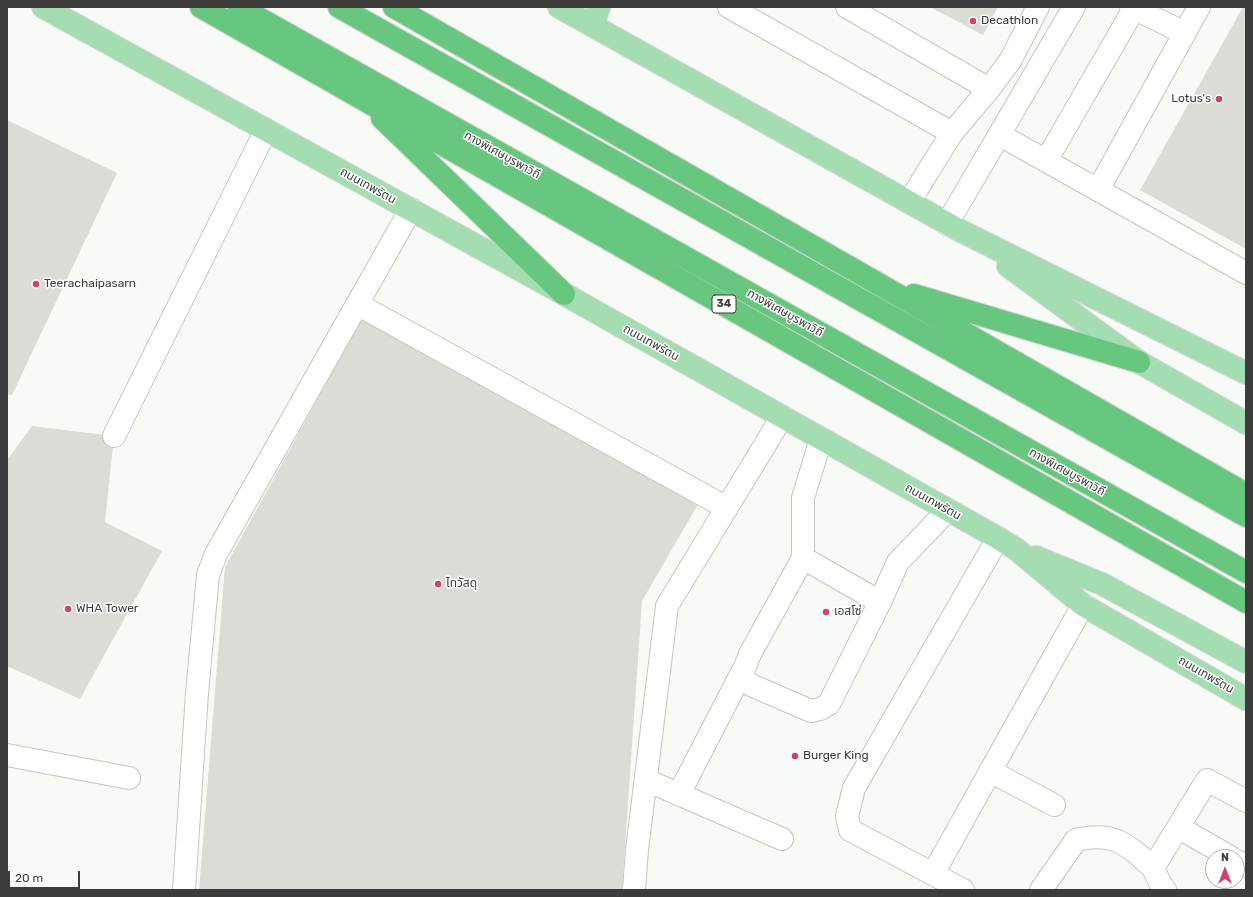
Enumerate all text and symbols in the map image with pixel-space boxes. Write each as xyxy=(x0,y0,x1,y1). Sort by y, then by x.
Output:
place label: Decathlon xyxy=(981,14,1038,28)
marker: Decathlon xyxy=(968,16,978,26)
place label: Lotus's xyxy=(1171,92,1211,106)
marker: Lotus's xyxy=(1214,94,1224,104)
street label: ทางพิเศษบูรพาวิถี xyxy=(461,128,543,182)
street label: ถนนเทพรัตน xyxy=(337,165,399,207)
place label: Teerachaipasarn xyxy=(44,277,136,291)
marker: Teerachaipasarn xyxy=(31,279,41,289)
street label: ทางพิเศษบูรพาวิถี xyxy=(744,286,826,340)
road number: 34 xyxy=(712,295,736,313)
street label: ถนนเทพรัตน xyxy=(620,322,682,364)
street label: ทางพิเศษบูรพาวิถี xyxy=(1026,445,1108,499)
street label: ถนนเทพรัตน xyxy=(902,481,964,523)
place label: ไทวัสดุ xyxy=(446,577,477,591)
marker: ไทวัสดุ xyxy=(433,579,443,589)
place label: WHA Tower xyxy=(76,602,138,616)
marker: WHA Tower xyxy=(63,604,73,614)
place label: เอสโซ่ xyxy=(834,605,861,619)
marker: เอสโซ่ xyxy=(821,607,831,617)
street label: ถนนเทพรัตน xyxy=(1176,653,1236,697)
place label: Burger King xyxy=(803,749,869,763)
marker: Burger King xyxy=(790,751,800,761)
north arrow xyxy=(1205,849,1245,889)
text: N xyxy=(1221,851,1229,864)
scale bar xyxy=(10,863,82,889)
text: 20 m xyxy=(15,871,43,885)

